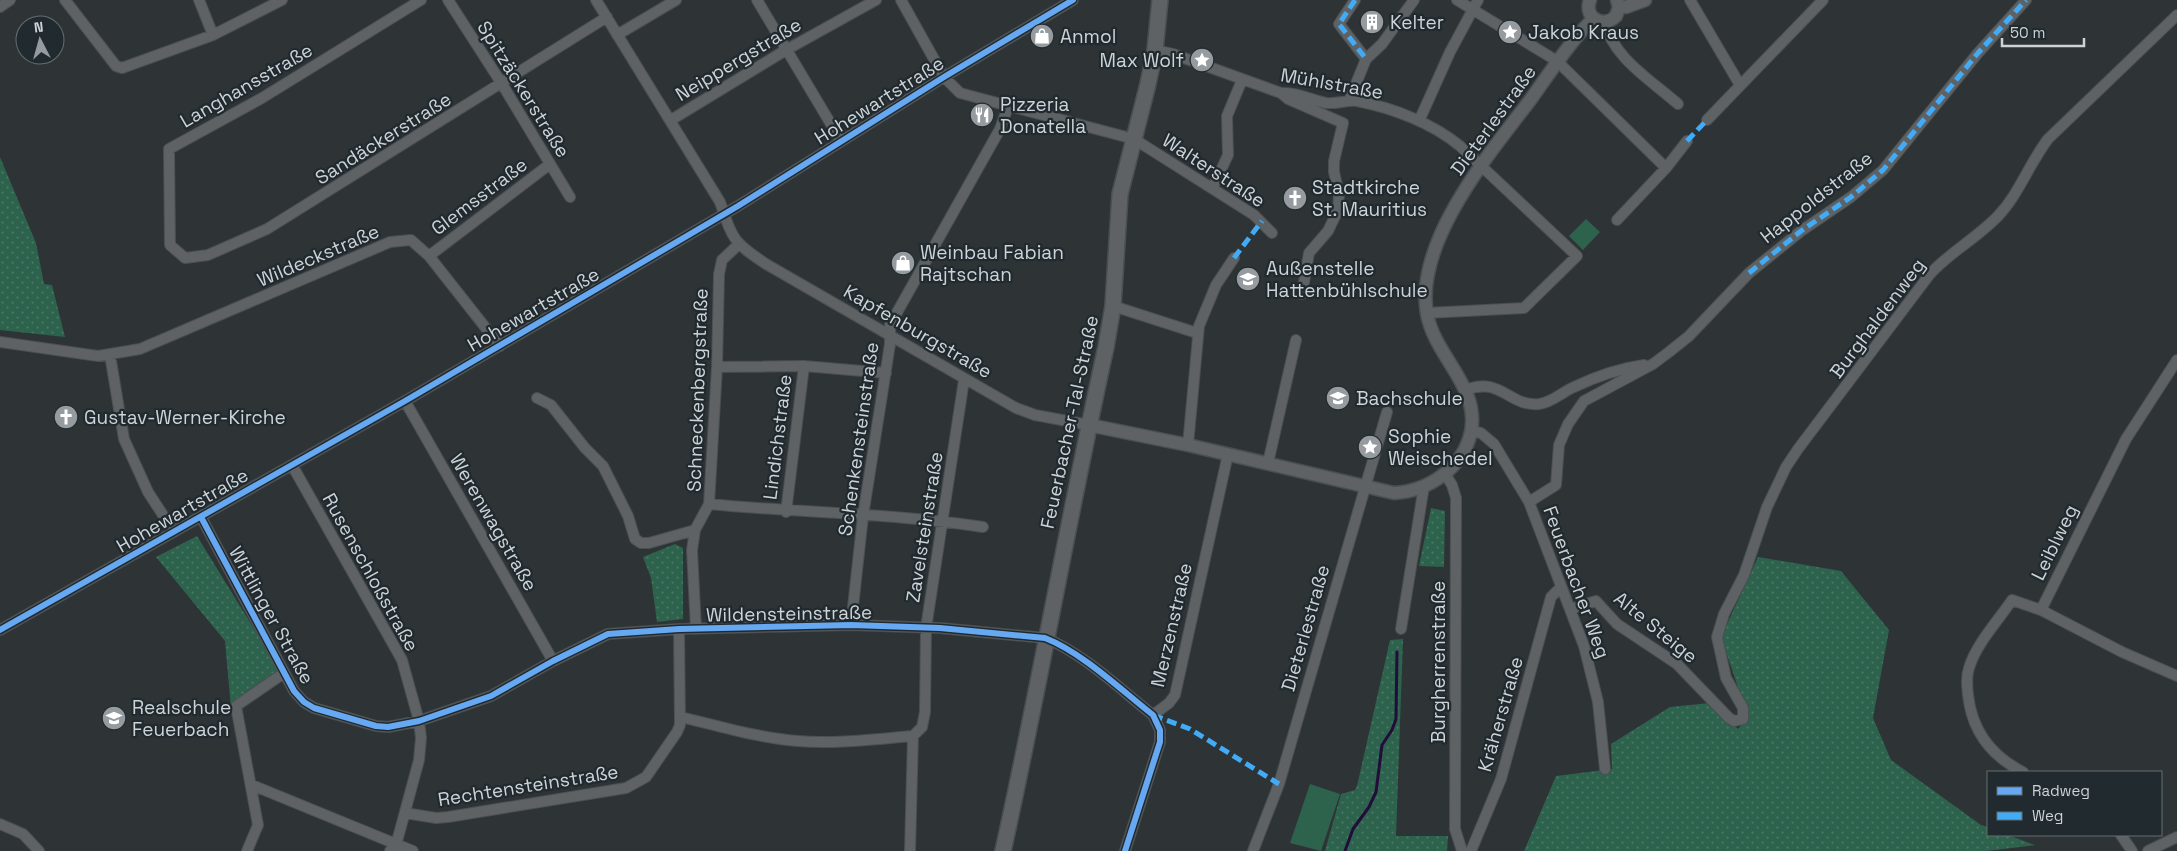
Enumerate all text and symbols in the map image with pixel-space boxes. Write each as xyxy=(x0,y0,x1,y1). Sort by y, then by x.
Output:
building icon: Kelter xyxy=(1359,9,1385,35)
place label: Kelter xyxy=(1390,10,1444,35)
street label: Neippergstraße xyxy=(671,12,806,107)
north arrow xyxy=(15,15,65,65)
scale bar xyxy=(2002,15,2084,47)
street label: Spitzäckerstraße xyxy=(471,16,576,162)
text: N xyxy=(33,18,44,37)
place icon: Jakob Kraus xyxy=(1497,19,1523,45)
place label: Jakob Kraus xyxy=(1528,20,1639,45)
shop icon: Anmol xyxy=(1029,23,1055,49)
text: 50 m xyxy=(2010,23,2045,42)
place label: Anmol xyxy=(1060,24,1116,49)
street label: Langhansstraße xyxy=(176,37,317,133)
place icon: Max Wolf xyxy=(1189,47,1215,73)
place label: Max Wolf xyxy=(1099,48,1184,73)
street label: Hohewartstraße xyxy=(810,51,949,150)
street label: Dieterlestraße xyxy=(1445,60,1542,180)
street label: Mühlstraße xyxy=(1279,62,1385,105)
street label: Sandäckerstraße xyxy=(311,87,456,190)
place label: Pizzeria Donatella xyxy=(1000,92,1086,139)
restaurant icon: Pizzeria Donatella xyxy=(969,102,995,128)
street label: Walterstraße xyxy=(1157,128,1270,213)
street label: Happoldstraße xyxy=(1755,146,1878,249)
street label: Glemsstraße xyxy=(426,152,532,241)
place label: Stadtkirche St. Mauritius xyxy=(1312,175,1427,222)
church icon: Stadtkirche St. Mauritius xyxy=(1282,185,1308,211)
street label: Wildeckstraße xyxy=(253,219,383,292)
place label: Weinbau Fabian Rajtschan xyxy=(920,240,1064,287)
shop icon: Weinbau Fabian Rajtschan xyxy=(890,250,916,276)
street label: Burghaldenweg xyxy=(1824,253,1931,383)
place label: Außenstelle Hattenbühlschule xyxy=(1266,256,1428,303)
street label: Hohewartstraße xyxy=(463,262,604,357)
school or university icon: Außenstelle Hattenbühlschule xyxy=(1235,266,1261,292)
street label: Kapfenburgstraße xyxy=(839,279,997,384)
street label: Schneckenbergstraße xyxy=(681,288,714,492)
street label: Feuerbacher-Tal-Straße xyxy=(1035,313,1104,531)
street label: Schenkensteinstraße xyxy=(833,341,884,538)
street label: Lindichstraße xyxy=(757,373,798,501)
school or university icon: Bachschule xyxy=(1325,385,1351,411)
place label: Bachschule xyxy=(1356,386,1463,411)
church icon: Gustav-Werner-Kirche xyxy=(53,404,79,430)
place label: Gustav-Werner-Kirche xyxy=(84,405,286,430)
place label: Sophie Weischedel xyxy=(1388,424,1493,471)
place icon: Sophie Weischedel xyxy=(1357,434,1383,460)
street label: Werenwagstraße xyxy=(444,449,543,595)
street label: Zavelsteinstraße xyxy=(900,450,949,604)
street label: Hohewartstraße xyxy=(112,463,253,558)
street label: Rusenschloßstraße xyxy=(317,489,424,656)
street label: Leiblweg xyxy=(2025,500,2084,584)
street label: Feuerbacher Weg xyxy=(1537,503,1616,662)
street label: Wittlinger Straße xyxy=(223,542,320,689)
street label: Merzenstraße xyxy=(1145,561,1198,690)
street label: Dieterlestraße xyxy=(1276,562,1335,694)
street label: Burgherrenstraße xyxy=(1426,581,1451,743)
street label: Alte Steige xyxy=(1609,586,1703,669)
street label: Wildensteinstraße xyxy=(706,600,872,627)
street label: Kräherstraße xyxy=(1472,654,1529,775)
place label: Realschule Feuerbach xyxy=(132,695,231,742)
school or university icon: Realschule Feuerbach xyxy=(101,705,127,731)
street label: Rechtensteinstraße xyxy=(436,759,620,812)
legend xyxy=(1987,771,2162,836)
text: Radweg xyxy=(2032,781,2090,800)
text: Weg xyxy=(2032,806,2063,825)

